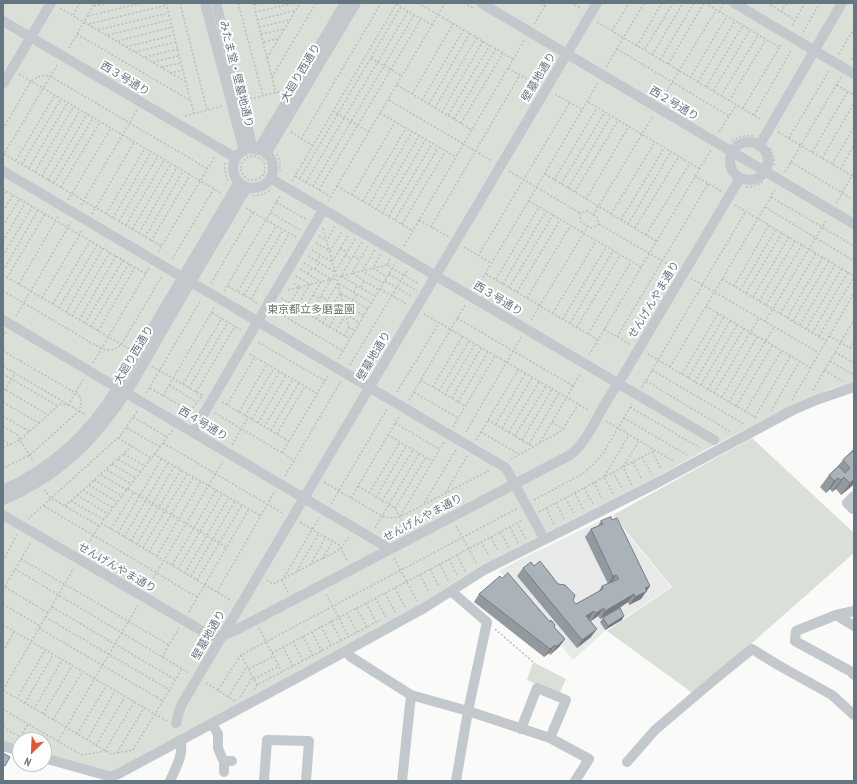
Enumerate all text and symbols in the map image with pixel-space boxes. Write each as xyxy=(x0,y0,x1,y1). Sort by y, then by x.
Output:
street label: みたま堂・壁墓地通り xyxy=(216,19,256,129)
street label: 大廻り西通り xyxy=(278,41,324,105)
street label: 壁墓地通り xyxy=(519,50,559,104)
street label: 西３号通り xyxy=(98,59,152,99)
street label: 西２号通り xyxy=(647,84,701,124)
street label: せんげんやま通り xyxy=(626,259,682,341)
street label: 西３号通り xyxy=(471,279,525,319)
park label: 東京都立多磨霊園 xyxy=(267,303,355,317)
street label: 大廻り西通り xyxy=(111,323,157,387)
street label: 壁墓地通り xyxy=(354,329,394,383)
street label: 西４号通り xyxy=(176,404,230,444)
street label: せんげんやま通り xyxy=(381,492,465,544)
street label: せんげんやま通り xyxy=(76,540,158,596)
street label: 壁墓地通り xyxy=(190,608,228,662)
north arrow xyxy=(12,732,52,772)
text: N xyxy=(22,754,33,770)

